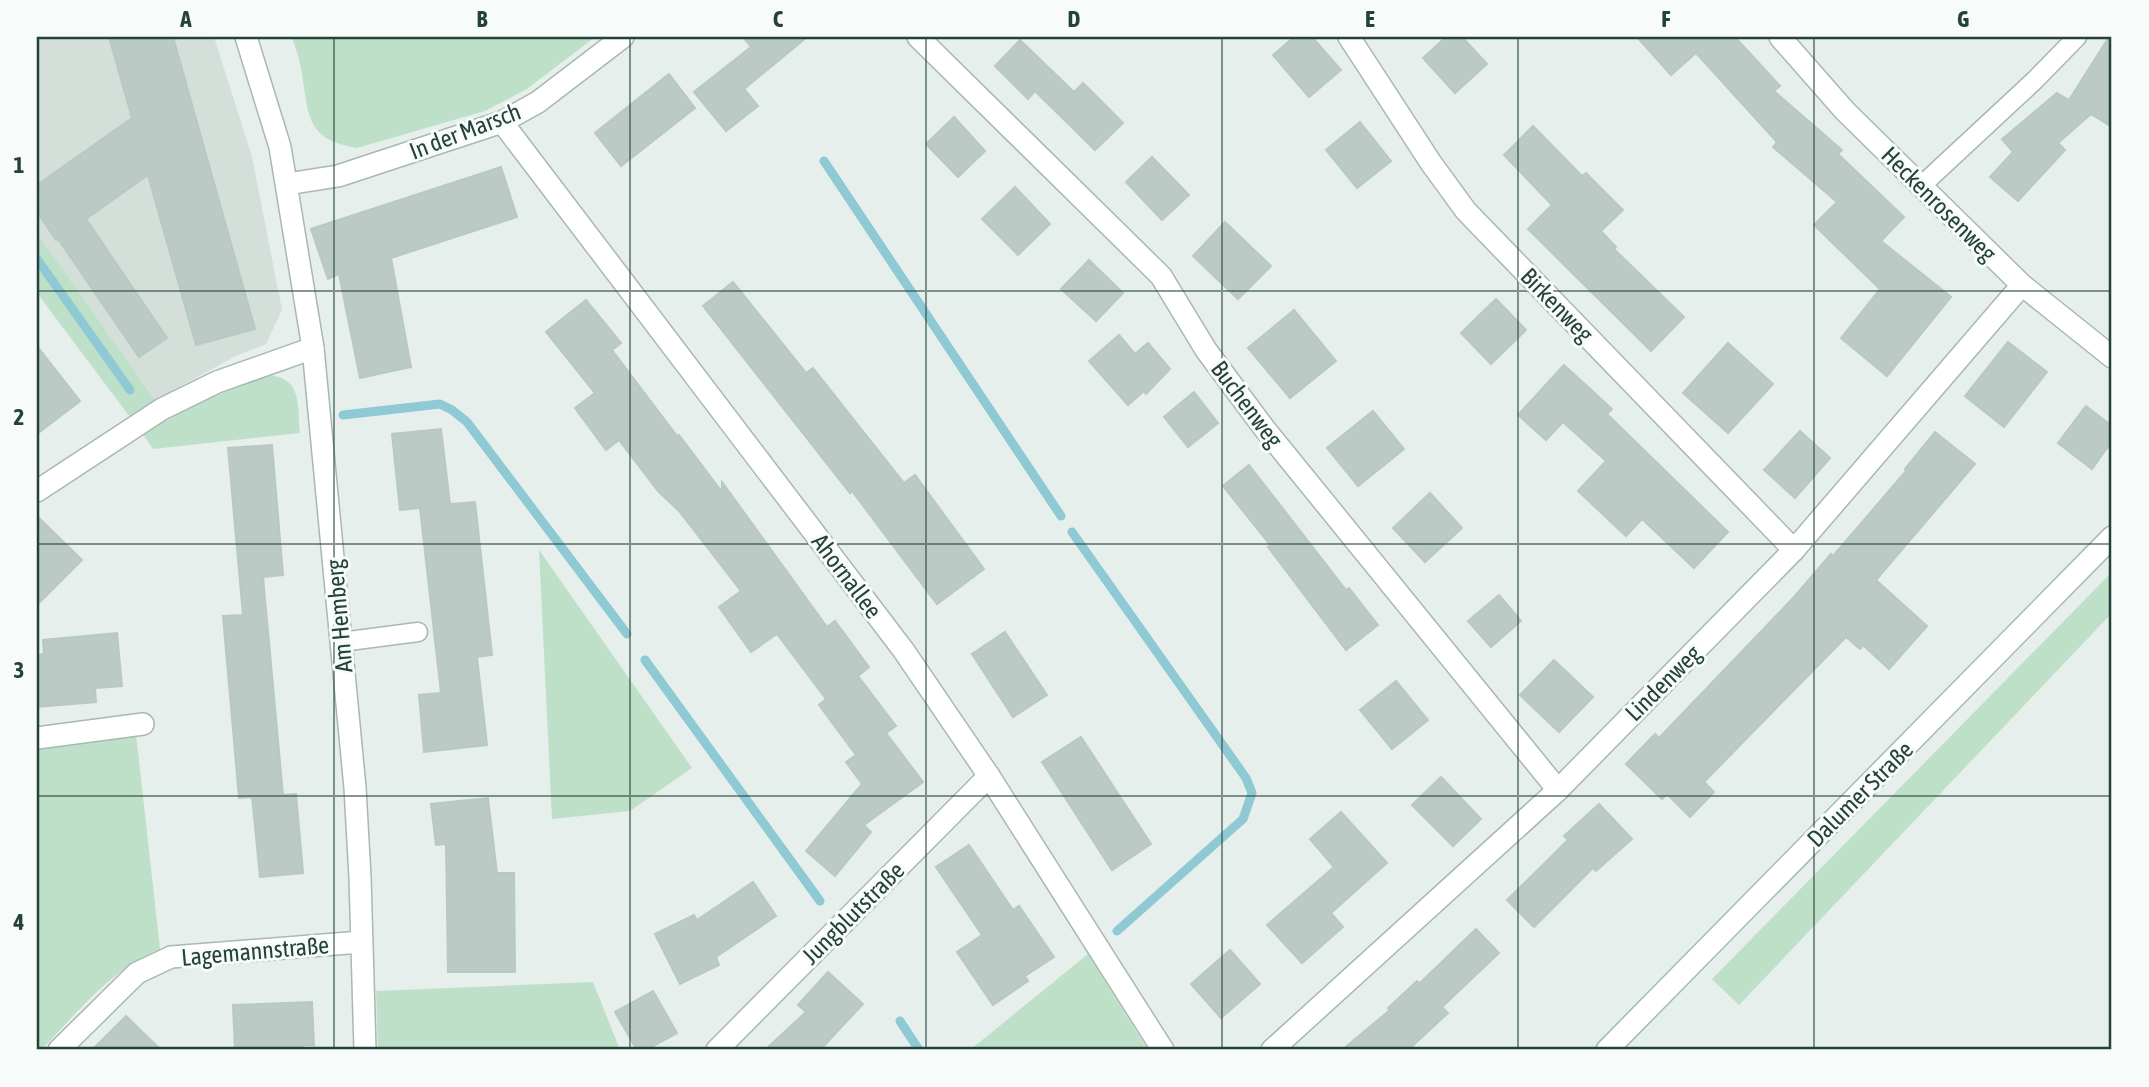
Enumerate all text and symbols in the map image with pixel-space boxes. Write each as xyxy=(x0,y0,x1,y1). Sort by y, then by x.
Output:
text: A xyxy=(179,6,192,32)
text: B xyxy=(477,6,488,32)
text: C xyxy=(773,6,784,32)
text: D xyxy=(1068,6,1081,32)
text: E xyxy=(1365,6,1375,32)
text: F xyxy=(1661,6,1671,32)
text: G xyxy=(1957,6,1969,32)
street label: In der Marsch xyxy=(406,97,524,165)
street label: Heckenrosenweg xyxy=(1876,141,2002,267)
text: 1 xyxy=(14,152,25,178)
street label: Birkenweg xyxy=(1515,263,1599,348)
street label: Buchenweg xyxy=(1206,355,1289,453)
text: 2 xyxy=(14,404,24,430)
street label: Ahornallee xyxy=(807,528,887,624)
street label: Am Hemberg xyxy=(321,558,357,674)
street label: Lindenweg xyxy=(1620,639,1707,726)
text: 3 xyxy=(14,657,24,683)
street label: Dalumer Straße xyxy=(1802,736,1918,852)
street label: Jungblutstraße xyxy=(797,857,909,969)
text: 4 xyxy=(13,909,25,935)
street label: Lagemannstraße xyxy=(180,931,330,971)

